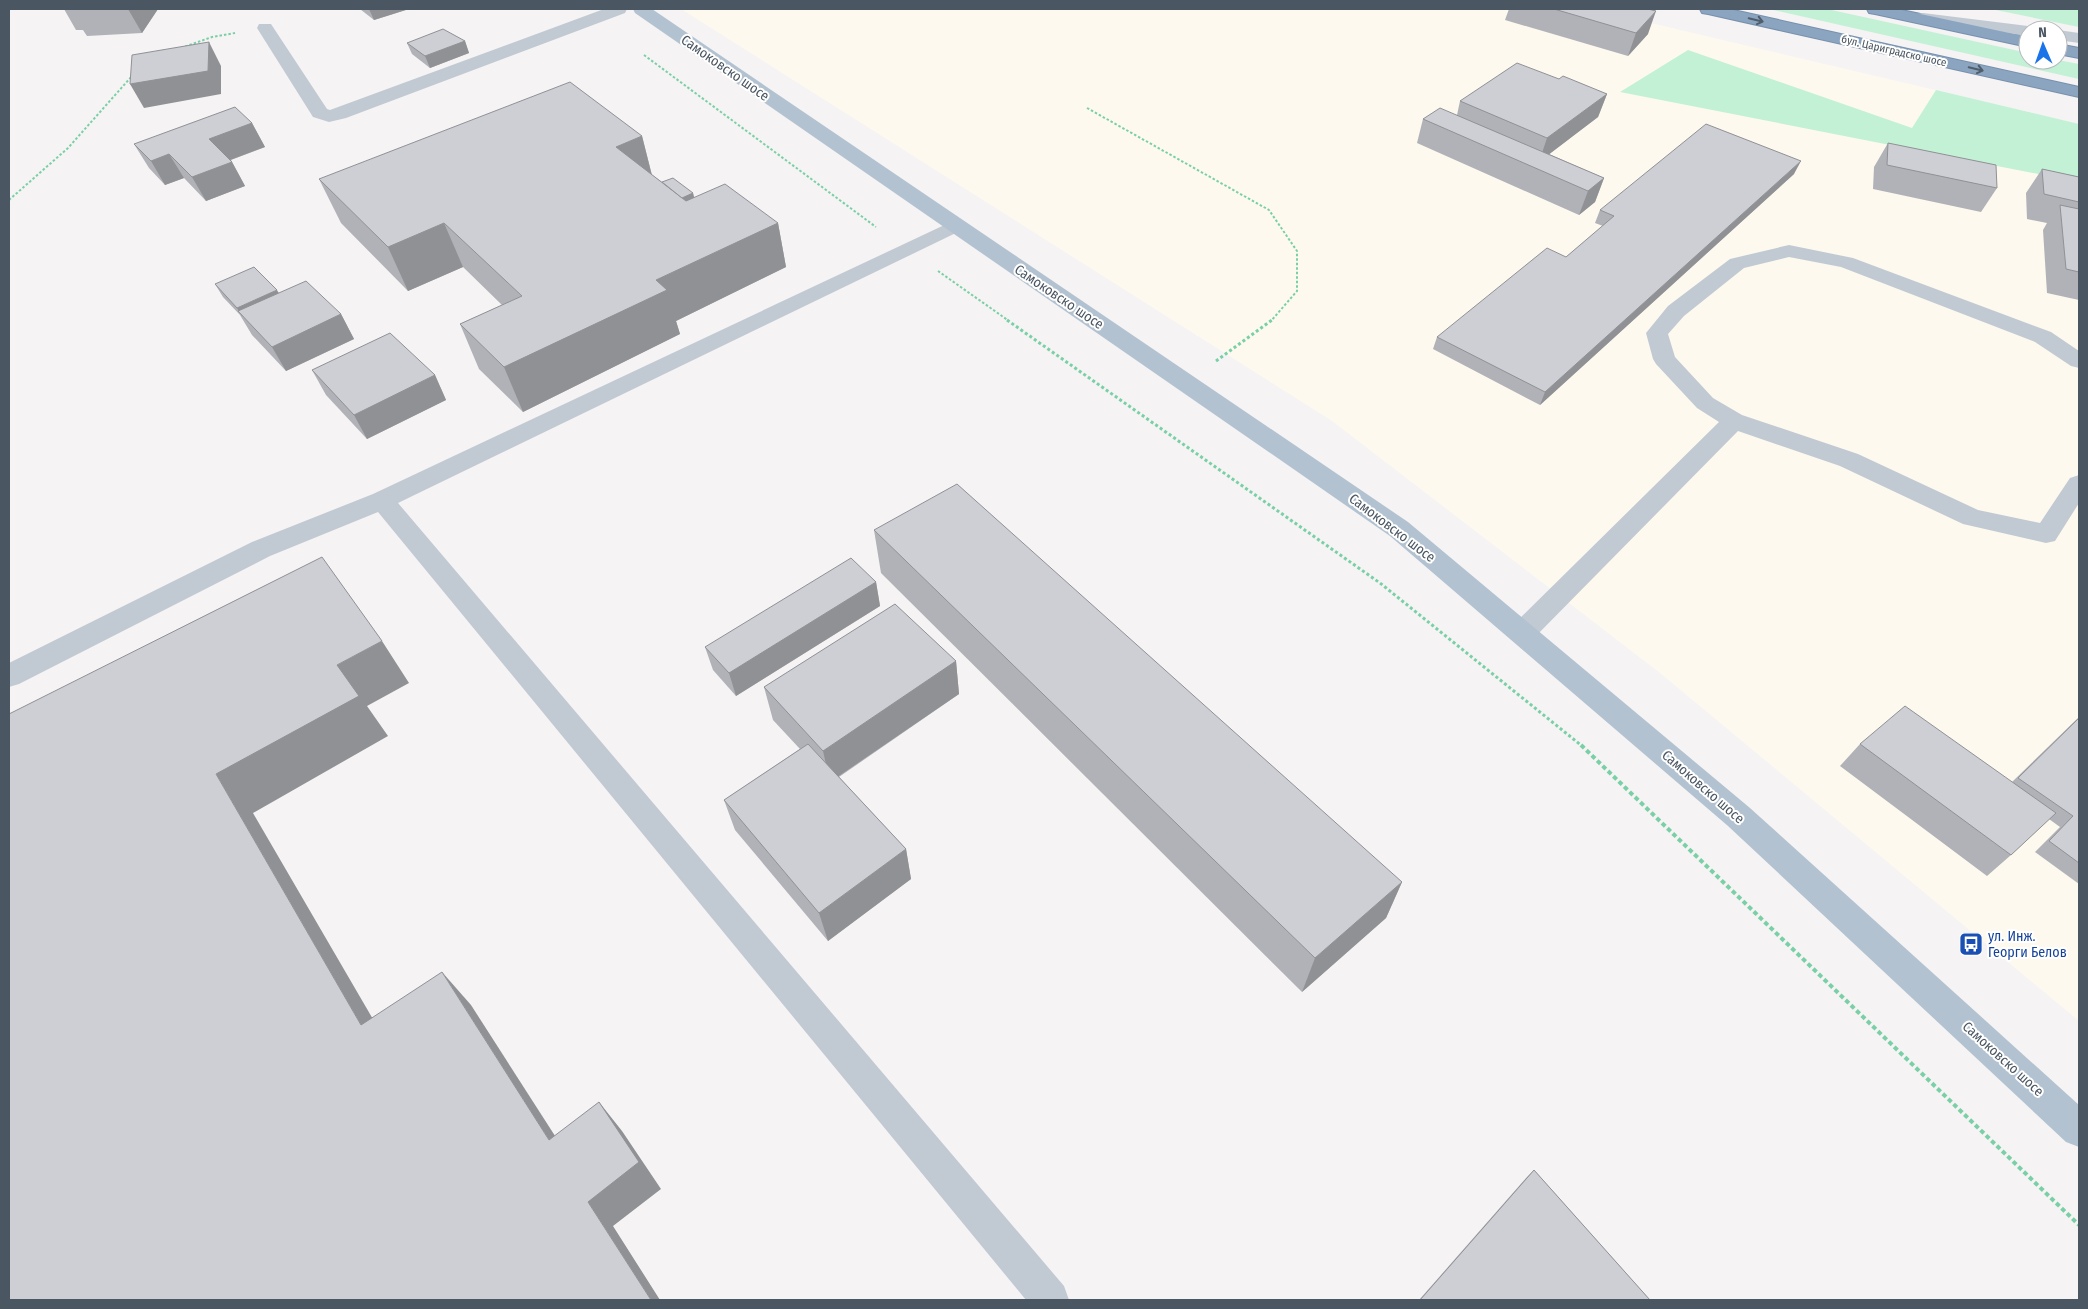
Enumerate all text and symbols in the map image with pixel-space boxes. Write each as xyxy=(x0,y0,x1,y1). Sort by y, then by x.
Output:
one-way arrow xyxy=(1747,15,1763,25)
north arrow xyxy=(2018,20,2068,70)
text: N xyxy=(2038,24,2047,41)
street label: Самоковско шосе xyxy=(678,31,772,105)
street label: бул. Цариградско шосе xyxy=(1840,33,1948,69)
one-way arrow xyxy=(1968,65,1984,74)
street label: Самоковско шосе xyxy=(1011,261,1107,333)
street label: Самоковско шосе xyxy=(1346,490,1439,566)
street label: Самоковско шосе xyxy=(1658,747,1748,827)
place label: ул. Инж. Георги Белов xyxy=(1988,928,2067,961)
bus stop icon: ул. Инж. Георги Белов xyxy=(1958,931,1984,957)
street label: Самоковско шосе xyxy=(1959,1018,2047,1100)

